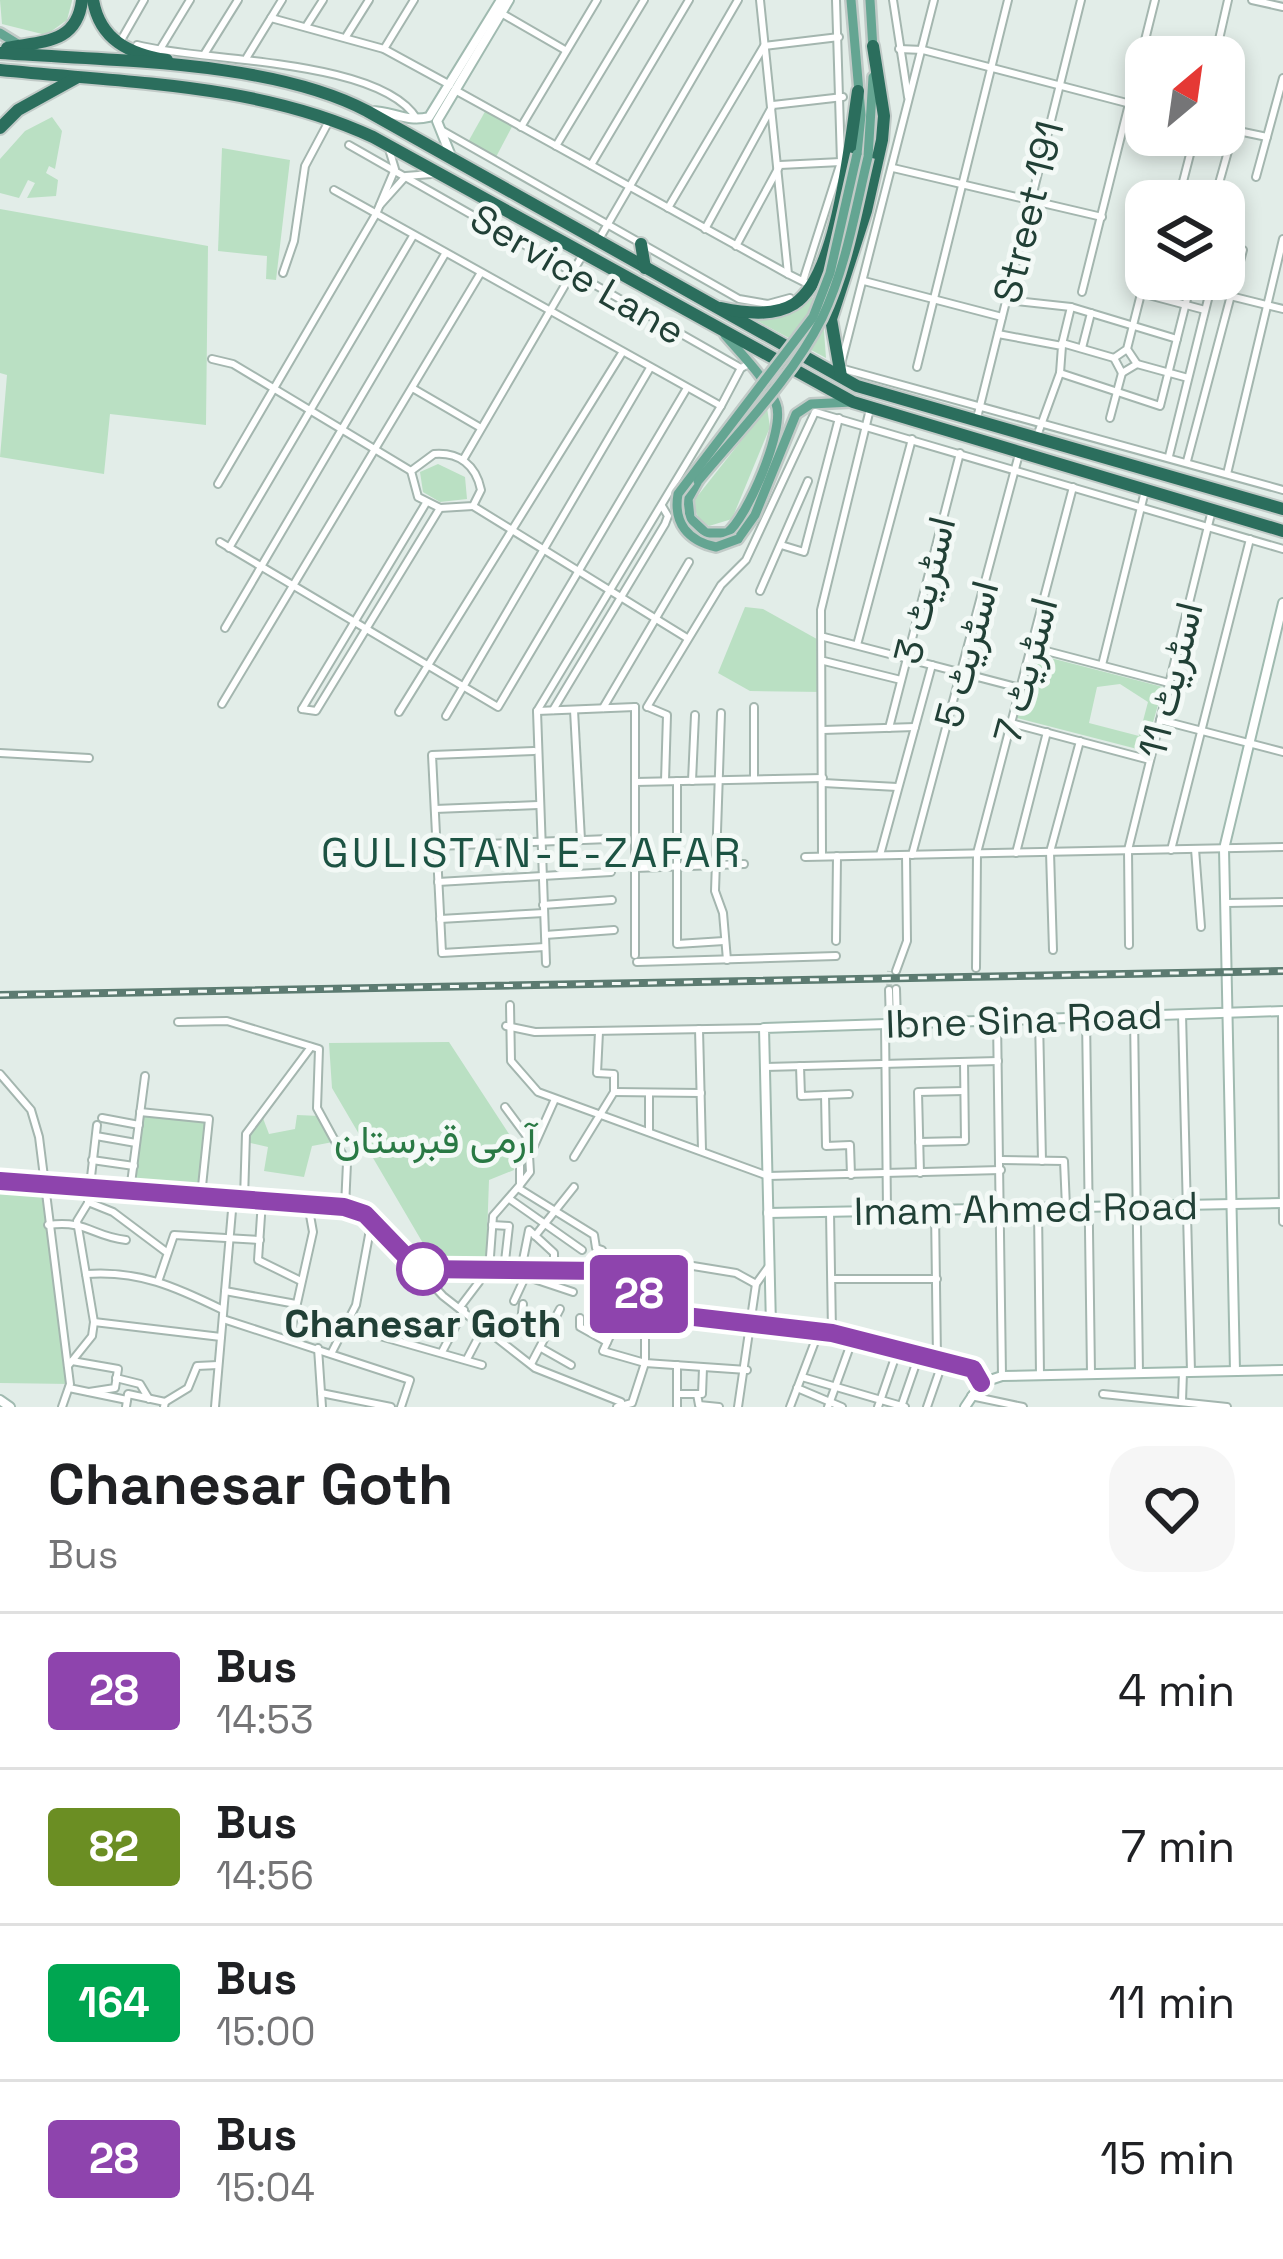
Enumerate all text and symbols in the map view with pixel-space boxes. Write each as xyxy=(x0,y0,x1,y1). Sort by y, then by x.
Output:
north arrow xyxy=(1125,36,1245,156)
map controls xyxy=(1125,36,1245,300)
street label: Street 191 xyxy=(982,116,1075,308)
button: layers xyxy=(1125,180,1245,300)
street label: Service Lane xyxy=(462,193,694,356)
street label: اسٹریٹ 3 xyxy=(883,511,966,669)
street label: اسٹریٹ 5 xyxy=(923,575,1010,733)
street label: اسٹریٹ 7 xyxy=(983,592,1068,748)
street label: اسٹریٹ 11 xyxy=(1127,597,1213,763)
district label: GULISTAN-E-ZAFAR xyxy=(321,826,743,879)
street label: Ibne Sina Road xyxy=(885,990,1163,1049)
park label: آرمی قبرستان xyxy=(334,1115,539,1164)
street label: Imam Ahmed Road xyxy=(853,1181,1199,1236)
marker: Chanesar Goth xyxy=(398,1244,448,1294)
line badge: 28 xyxy=(585,1255,693,1333)
text: 28 xyxy=(614,1267,664,1320)
place label: Chanesar Goth xyxy=(284,1299,562,1348)
button: heart xyxy=(1109,1446,1235,1572)
text: Chanesar Goth xyxy=(48,1448,453,1521)
text: Bus xyxy=(48,1530,118,1579)
text: Bus xyxy=(216,1638,297,1695)
text: 4 min xyxy=(1118,1662,1235,1719)
text: 28 xyxy=(89,1664,139,1717)
text: 14:53 xyxy=(216,1695,313,1744)
text: Bus xyxy=(216,1794,297,1851)
text: 7 min xyxy=(1121,1818,1235,1875)
text: 82 xyxy=(89,1820,139,1873)
text: 14:56 xyxy=(216,1851,314,1900)
text: Bus xyxy=(216,1950,297,2007)
text: 11 min xyxy=(1109,1974,1235,2031)
text: 164 xyxy=(78,1976,150,2029)
text: 15:00 xyxy=(216,2007,316,2056)
text: Bus xyxy=(216,2106,297,2163)
text: 15 min xyxy=(1100,2130,1235,2187)
text: 28 xyxy=(89,2132,139,2185)
text: 15:04 xyxy=(216,2163,315,2212)

